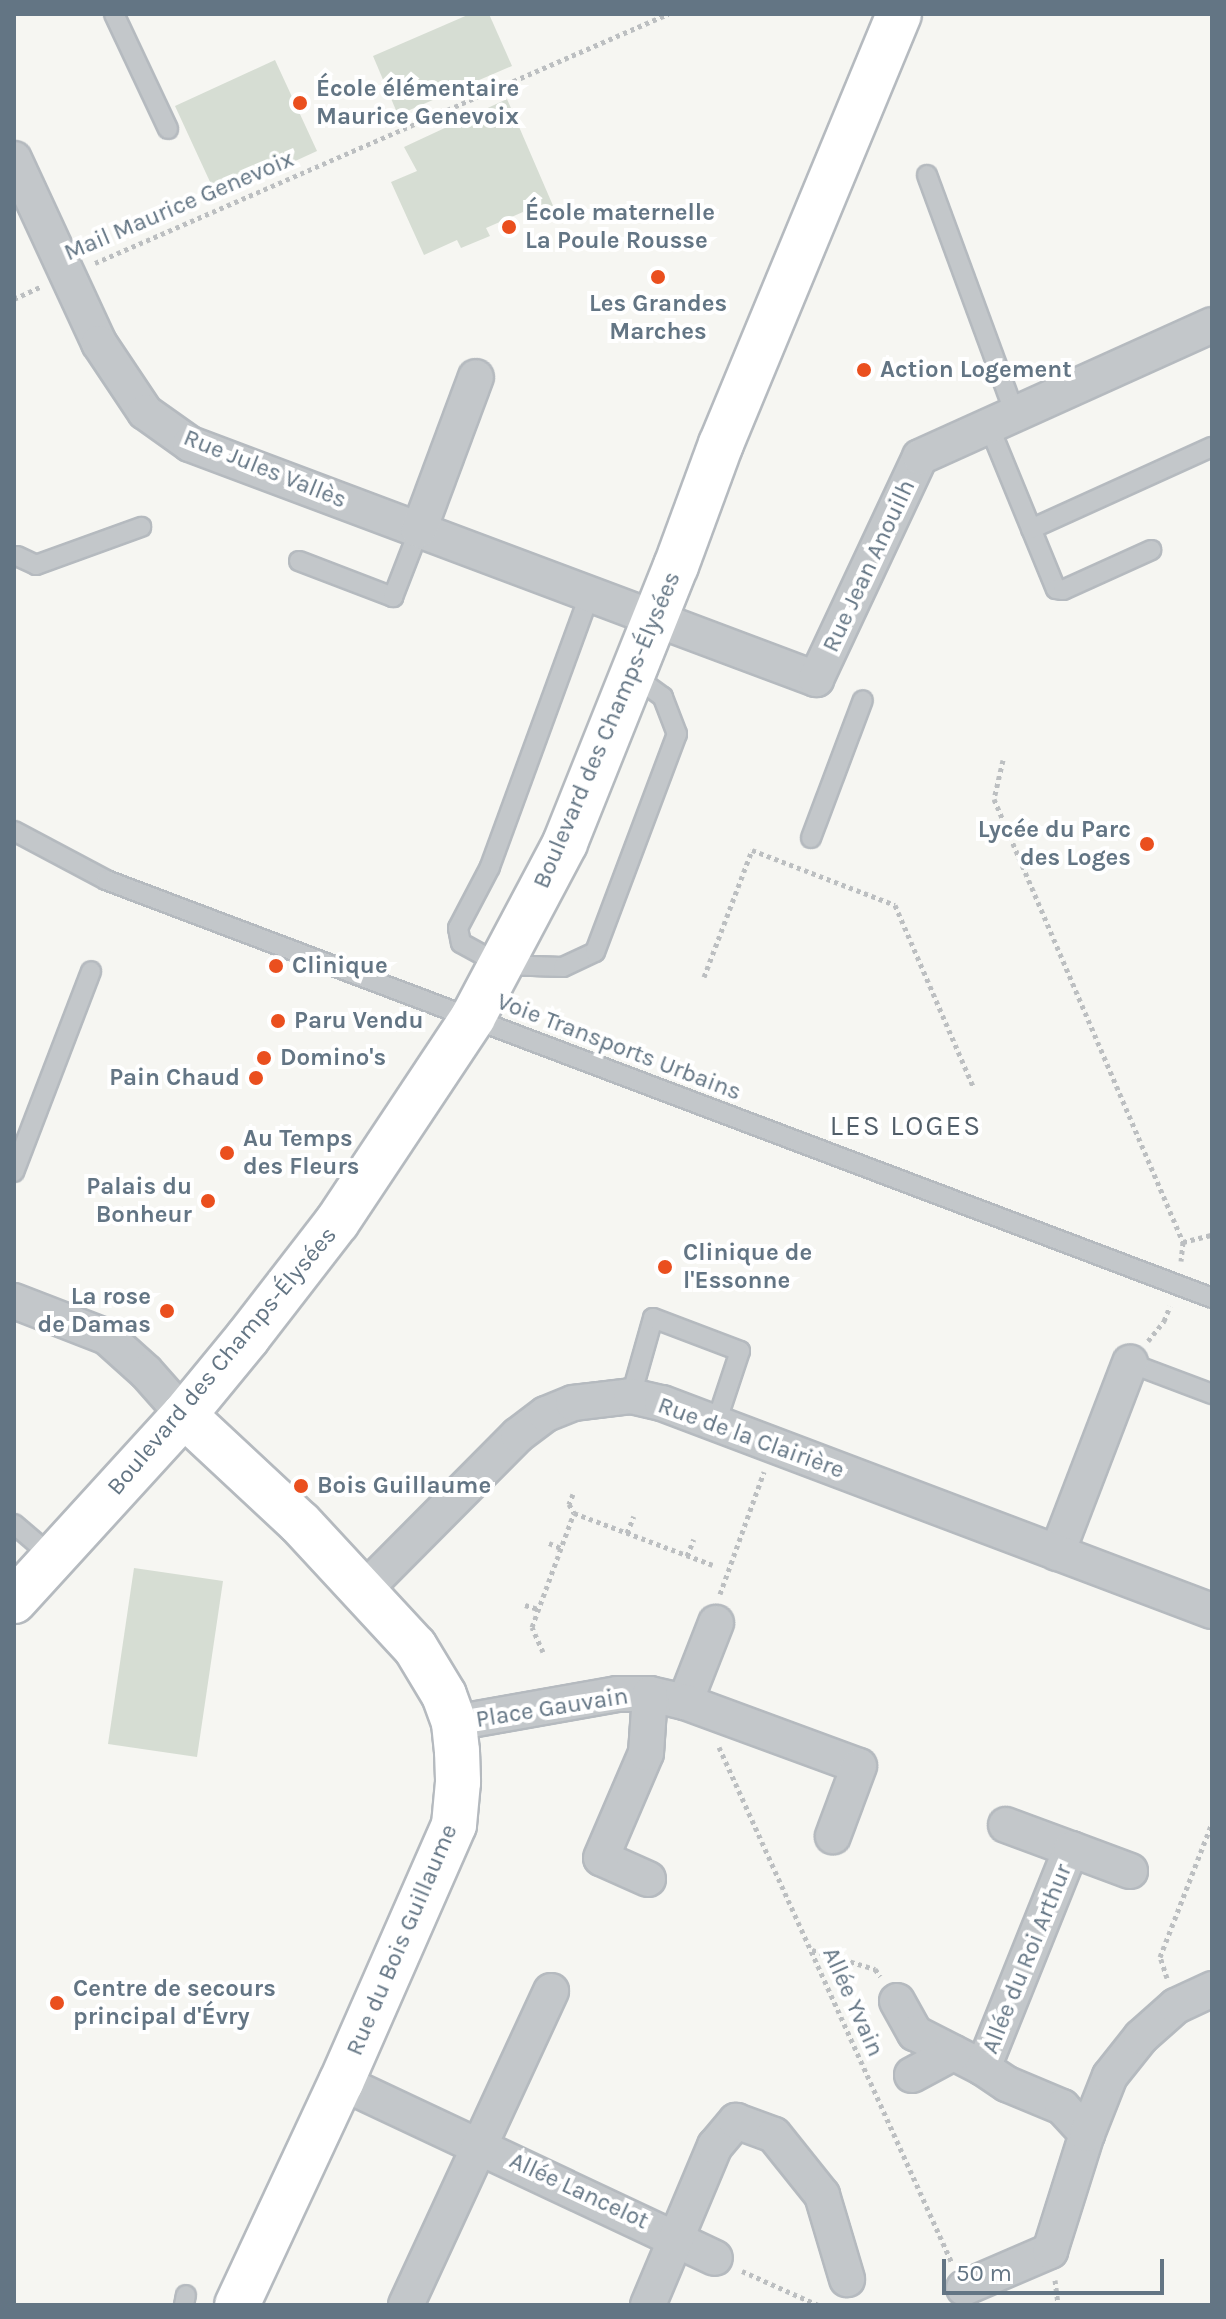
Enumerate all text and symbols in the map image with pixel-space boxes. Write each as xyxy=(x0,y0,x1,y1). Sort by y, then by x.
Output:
place label: École élémentaire Maurice Genevoix xyxy=(316,75,519,131)
marker: École élémentaire Maurice Genevoix xyxy=(291,94,309,112)
street label: Mail Maurice Genevoix xyxy=(60,145,298,267)
place label: École maternelle La Poule Rousse xyxy=(525,199,715,255)
marker: École maternelle La Poule Rousse xyxy=(500,218,518,236)
marker: Les Grandes Marches xyxy=(649,268,667,286)
place label: Les Grandes Marches xyxy=(589,290,727,346)
place label: Action Logement xyxy=(880,356,1072,384)
marker: Action Logement xyxy=(855,361,873,379)
street label: Rue Jules Vallès xyxy=(179,423,351,515)
street label: Rue Jean Anouilh xyxy=(816,475,922,657)
street label: Boulevard des Champs-Élysées xyxy=(527,567,687,893)
place label: Lycée du Parc des Loges xyxy=(978,816,1131,872)
marker: Lycée du Parc des Loges xyxy=(1138,835,1156,853)
place label: Clinique xyxy=(292,952,388,980)
marker: Clinique xyxy=(267,957,285,975)
street label: Voie Transports Urbains xyxy=(493,987,745,1107)
place label: Paru Vendu xyxy=(294,1007,423,1035)
marker: Paru Vendu xyxy=(269,1012,287,1030)
place label: Domino's xyxy=(280,1044,386,1072)
marker: Domino's xyxy=(255,1049,273,1067)
place label: Pain Chaud xyxy=(109,1064,240,1092)
marker: Pain Chaud xyxy=(247,1069,265,1087)
district label: LES LOGES xyxy=(830,1109,982,1143)
place label: Au Temps des Fleurs xyxy=(243,1125,359,1181)
marker: Au Temps des Fleurs xyxy=(218,1144,236,1162)
place label: Palais du Bonheur xyxy=(86,1173,192,1229)
marker: Palais du Bonheur xyxy=(199,1192,217,1210)
street label: Boulevard des Champs-Élysées xyxy=(101,1221,343,1501)
place label: Clinique de l'Essonne xyxy=(683,1239,812,1295)
marker: Clinique de l'Essonne xyxy=(654,1256,676,1278)
place label: La rose de Damas xyxy=(37,1283,151,1339)
marker: La rose de Damas xyxy=(158,1302,176,1320)
street label: Rue de la Clairière xyxy=(654,1391,848,1485)
place label: Bois Guillaume xyxy=(317,1472,491,1500)
marker: Bois Guillaume xyxy=(292,1477,310,1495)
street label: Place Gauvain xyxy=(474,1682,630,1734)
street label: Rue du Bois Guillaume xyxy=(340,1820,464,2060)
street label: Allée du Roi Arthur xyxy=(976,1860,1078,2058)
street label: Allée Yvain xyxy=(816,1943,890,2061)
place label: Centre de secours principal d'Évry xyxy=(73,1975,276,2031)
marker: Centre de secours principal d'Évry xyxy=(48,1994,66,2012)
street label: Allée Lancelot xyxy=(505,2146,653,2236)
scale bar xyxy=(946,2243,1168,2293)
text: 50 m xyxy=(956,2259,1012,2287)

